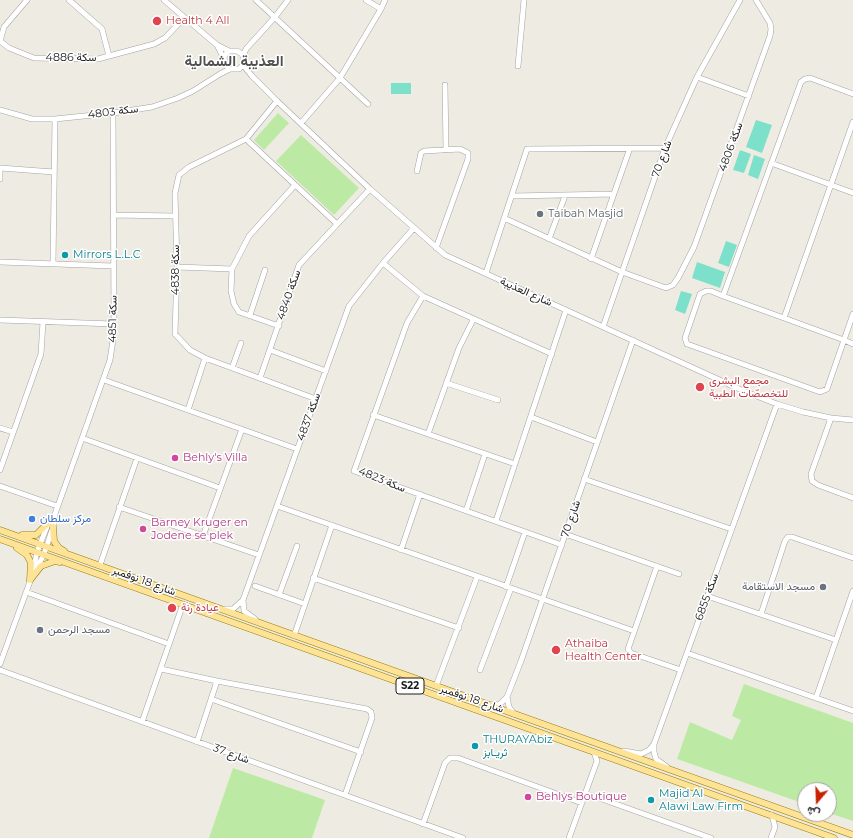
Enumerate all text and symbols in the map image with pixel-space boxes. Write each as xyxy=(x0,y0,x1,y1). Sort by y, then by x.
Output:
place label: Health 4 All xyxy=(166,14,230,28)
marker: Health 4 All xyxy=(151,15,163,27)
street label: سكة 4886 xyxy=(46,51,96,65)
district label: العذيبة الشمالية xyxy=(184,53,284,71)
street label: سكة 4803 xyxy=(87,102,139,122)
street label: سكة 4806 xyxy=(716,121,746,173)
street label: شارع 70 xyxy=(649,139,675,179)
place label: Taibah Masjid xyxy=(548,207,623,221)
marker: Taibah Masjid xyxy=(535,209,545,219)
street label: سكة 4838 xyxy=(169,245,183,295)
place label: Mirrors L.L.C xyxy=(73,248,140,262)
marker: Mirrors L.L.C xyxy=(60,250,70,260)
street label: سكة 4840 xyxy=(274,268,304,322)
street label: شارع العذيبة xyxy=(498,275,554,309)
street label: سكة 4851 xyxy=(106,295,120,343)
place label: مجمع البشرى للتخصصّات الطبية xyxy=(709,374,788,400)
marker: مجمع البشرى للتخصصّات الطبية xyxy=(694,381,706,393)
street label: سكة 4837 xyxy=(294,391,324,443)
place label: Behly's Villa xyxy=(183,451,248,465)
marker: Behly's Villa xyxy=(170,453,180,463)
street label: سكة 4823 xyxy=(356,465,408,495)
street label: شارع 70 xyxy=(558,499,584,539)
place label: مركز سلطان xyxy=(40,512,91,526)
marker: مركز سلطان xyxy=(27,514,37,524)
place label: Barney Kruger en Jodene se plek xyxy=(151,516,248,542)
marker: Barney Kruger en Jodene se plek xyxy=(138,524,148,534)
street label: شارع 18 نوفمبر xyxy=(111,563,177,599)
street label: سكة 6855 xyxy=(692,572,722,622)
place label: مسجد الاستقامة xyxy=(742,580,815,594)
marker: مسجد الاستقامة xyxy=(818,582,828,592)
place label: عيادة رنة xyxy=(181,601,219,615)
marker: عيادة رنة xyxy=(166,602,178,614)
place label: مسجد الرحمن xyxy=(48,623,110,637)
marker: مسجد الرحمن xyxy=(35,625,45,635)
place label: Athaiba Health Center xyxy=(565,637,642,663)
marker: Athaiba Health Center xyxy=(550,644,562,656)
road number: S22 xyxy=(396,678,424,694)
street label: شارع 18 نوفمبر xyxy=(439,682,505,716)
place label: THURAYAbiz ثريـابز xyxy=(483,733,553,759)
street label: شارع 37 xyxy=(211,741,251,767)
marker: THURAYAbiz ثريـابز xyxy=(470,741,480,751)
north arrow xyxy=(797,782,837,822)
place label: Majid Al Alawi Law Firm xyxy=(659,787,743,813)
place label: Behlys Boutique xyxy=(536,790,627,804)
marker: Behlys Boutique xyxy=(523,792,533,802)
marker: Majid Al Alawi Law Firm xyxy=(646,795,656,805)
text: ش xyxy=(805,804,822,821)

